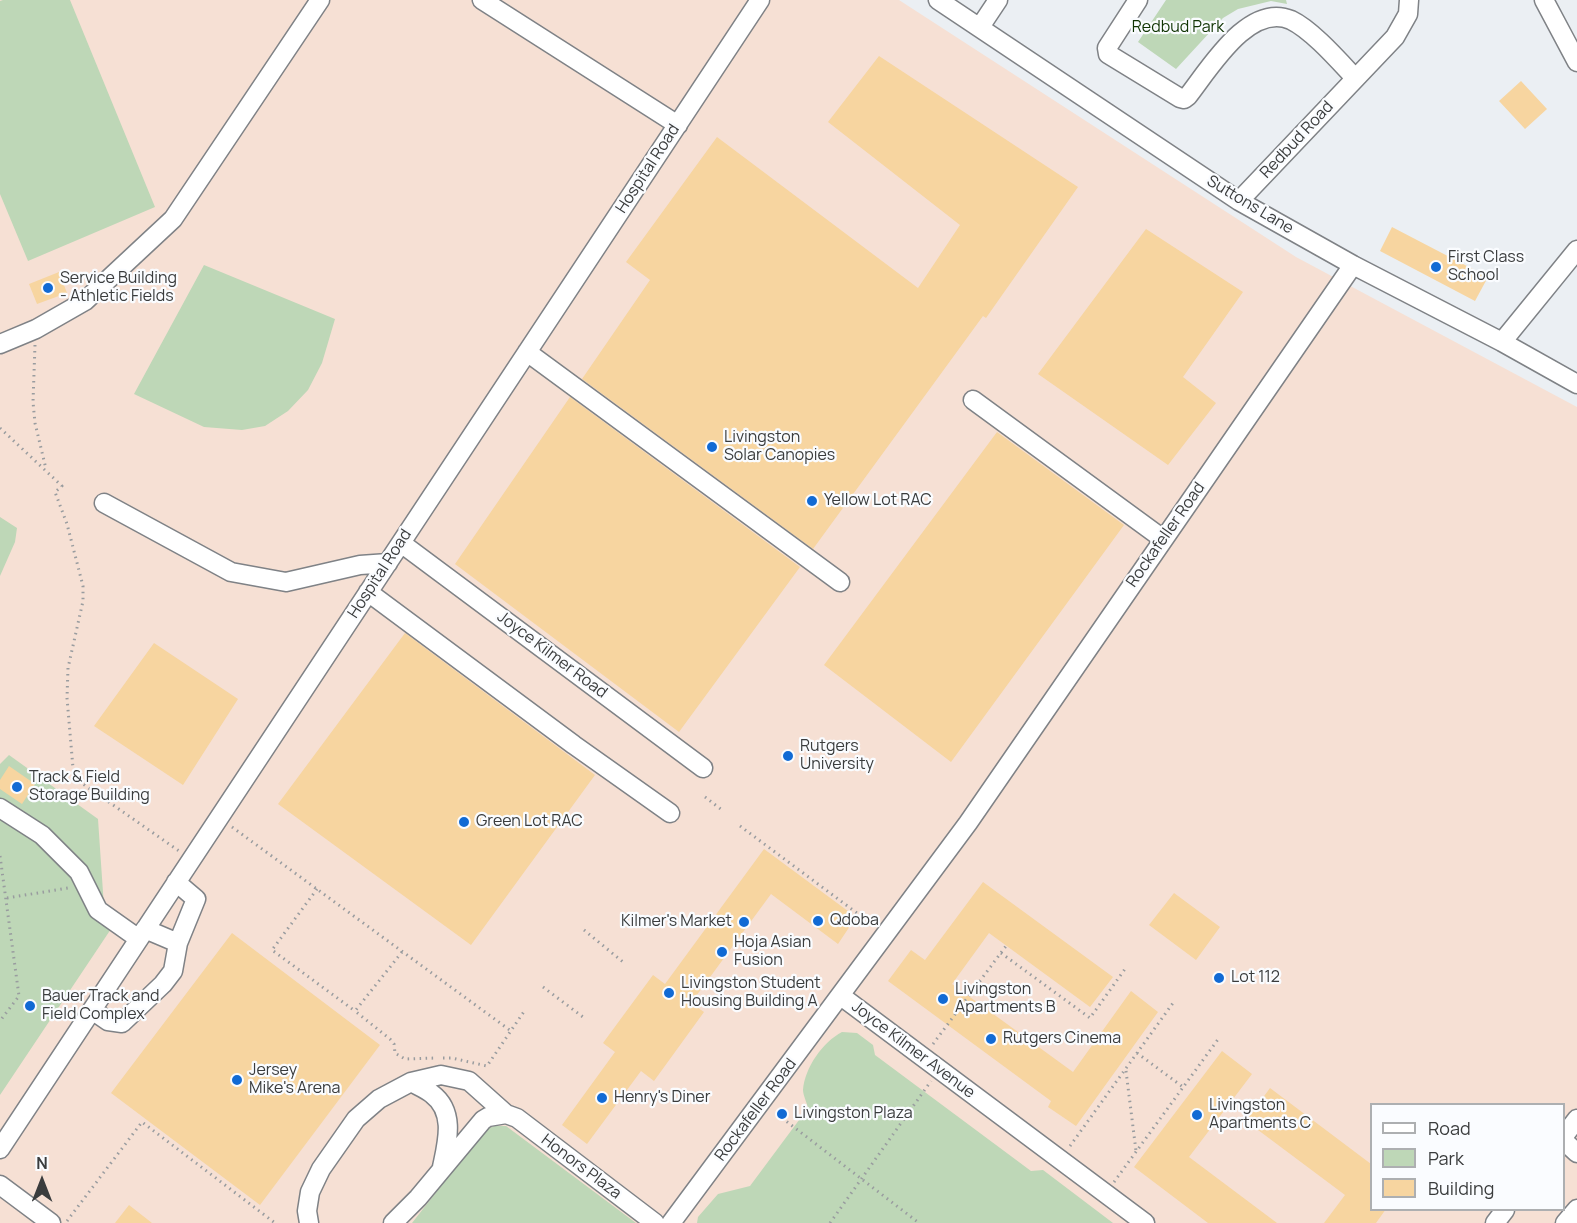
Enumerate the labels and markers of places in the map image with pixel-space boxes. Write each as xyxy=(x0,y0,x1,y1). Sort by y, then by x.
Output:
place label: First Class School xyxy=(1448,248,1524,286)
marker: First Class School xyxy=(1429,260,1443,274)
place label: Service Building - Athletic Fields xyxy=(60,269,177,307)
marker: Service Building - Athletic Fields xyxy=(41,281,55,295)
place label: Livingston Solar Canopies xyxy=(724,428,835,466)
marker: Livingston Solar Canopies xyxy=(705,440,719,454)
place label: Yellow Lot RAC xyxy=(824,491,932,511)
marker: Yellow Lot RAC xyxy=(805,494,819,508)
place label: Rutgers University xyxy=(800,737,874,775)
marker: Rutgers University xyxy=(781,749,795,763)
place label: Track & Field Storage Building xyxy=(29,768,150,806)
marker: Track & Field Storage Building xyxy=(10,780,24,794)
place label: Green Lot RAC xyxy=(476,812,583,832)
marker: Green Lot RAC xyxy=(457,815,471,829)
place label: Qdoba xyxy=(830,911,879,931)
place label: Kilmer's Market xyxy=(621,912,732,932)
marker: Qdoba xyxy=(811,914,825,928)
marker: Kilmer's Market xyxy=(737,915,751,929)
place label: Hoja Asian Fusion xyxy=(734,933,811,971)
marker: Hoja Asian Fusion xyxy=(715,945,729,959)
place label: Lot 112 xyxy=(1231,968,1280,988)
marker: Lot 112 xyxy=(1212,971,1226,985)
place label: Livingston Student Housing Building A xyxy=(681,974,821,1012)
place label: Livingston Apartments B xyxy=(955,980,1056,1018)
marker: Livingston Student Housing Building A xyxy=(662,986,676,1000)
place label: Bauer Track and Field Complex xyxy=(42,987,159,1025)
marker: Livingston Apartments B xyxy=(936,992,950,1006)
marker: Bauer Track and Field Complex xyxy=(23,999,37,1013)
place label: Rutgers Cinema xyxy=(1003,1029,1121,1049)
marker: Rutgers Cinema xyxy=(984,1032,998,1046)
place label: Jersey Mike's Arena xyxy=(249,1061,340,1099)
marker: Jersey Mike's Arena xyxy=(230,1073,244,1087)
place label: Henry's Diner xyxy=(614,1088,710,1108)
marker: Henry's Diner xyxy=(595,1091,609,1105)
place label: Livingston Apartments C xyxy=(1209,1096,1311,1134)
place label: Livingston Plaza xyxy=(794,1104,913,1124)
marker: Livingston Plaza xyxy=(775,1107,789,1121)
marker: Livingston Apartments C xyxy=(1190,1108,1204,1122)

